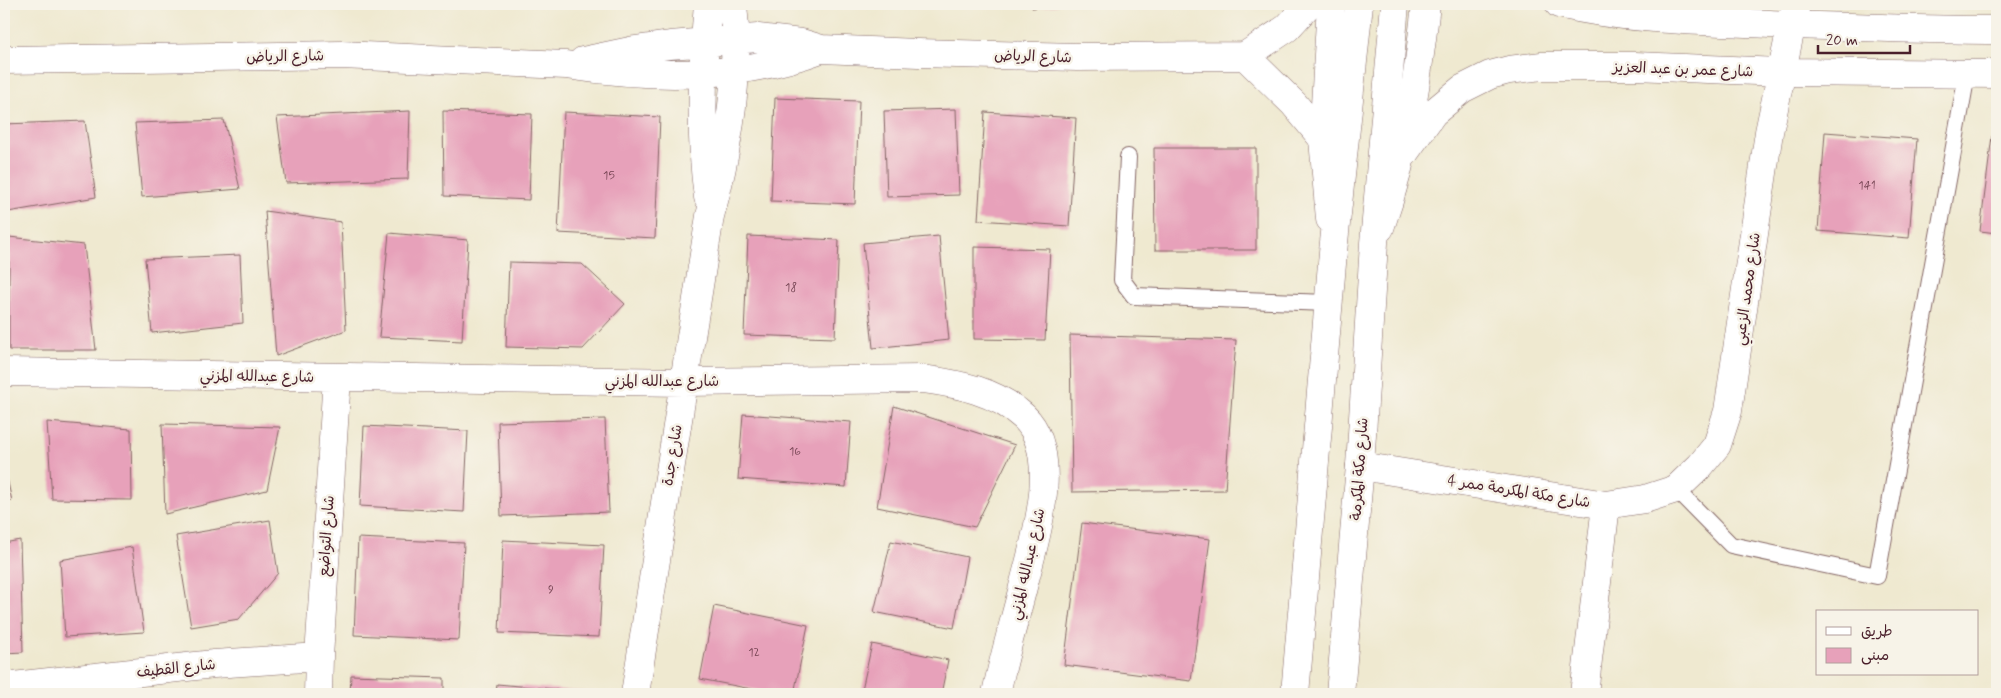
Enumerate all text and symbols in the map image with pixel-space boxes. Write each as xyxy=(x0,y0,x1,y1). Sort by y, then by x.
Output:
scale bar xyxy=(1818,22,1911,54)
text: 20 m xyxy=(1826,31,1858,51)
street label: شارع الرياض xyxy=(246,46,324,68)
street label: شارع الرياض xyxy=(994,46,1072,68)
street label: شارع عمر بن عبد العزيز xyxy=(1610,57,1754,82)
house number: 15 xyxy=(603,168,615,184)
house number: 141 xyxy=(1858,178,1876,194)
street label: شارع محمد الزعبي xyxy=(1730,231,1768,347)
house number: 18 xyxy=(785,280,797,296)
street label: شارع عبدالله المزني xyxy=(200,366,314,390)
street label: شارع عبدالله المزني xyxy=(605,372,719,394)
street label: شارع مكة المكرمة xyxy=(1346,417,1374,521)
street label: شارع جدة xyxy=(658,423,688,487)
house number: 16 xyxy=(789,444,801,460)
street label: شارع مكة المكرمة ممر 4 xyxy=(1446,471,1592,513)
street label: شارع التواضع xyxy=(314,495,340,577)
street label: شارع عبدالله المزني xyxy=(1005,506,1053,623)
house number: 9 xyxy=(548,582,554,598)
legend xyxy=(1816,610,1978,676)
text: طريق xyxy=(1861,622,1893,642)
house number: 12 xyxy=(748,645,760,661)
text: مبنى xyxy=(1861,646,1889,666)
street label: شارع القطيف xyxy=(136,655,217,683)

